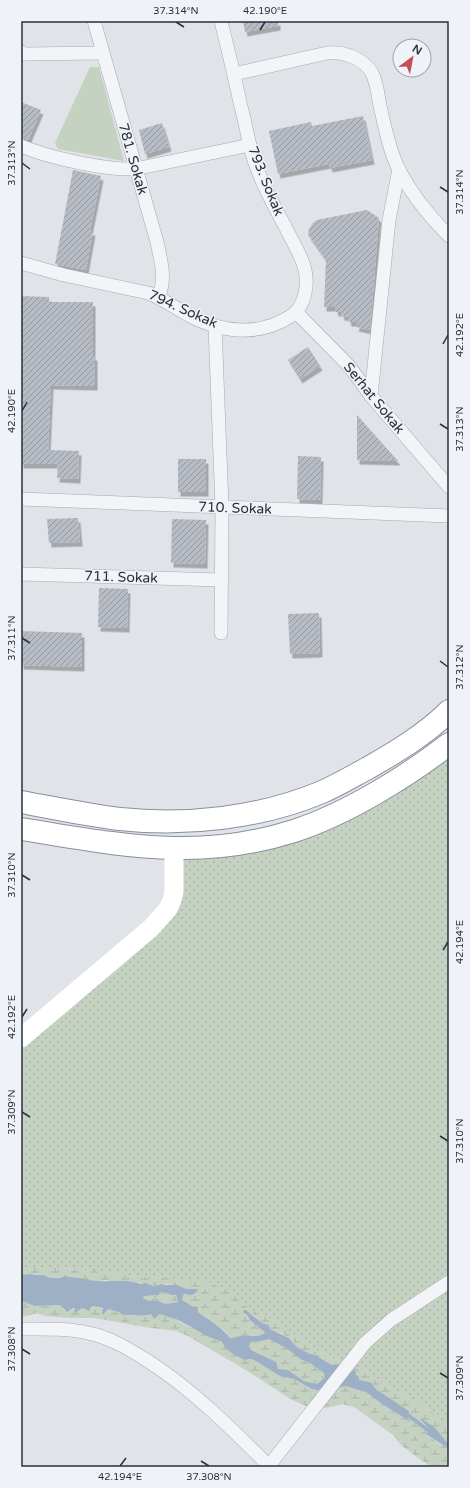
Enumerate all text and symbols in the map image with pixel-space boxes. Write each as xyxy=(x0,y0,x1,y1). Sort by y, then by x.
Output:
text: 37.314°N xyxy=(153,5,199,17)
text: 42.190°E xyxy=(243,5,287,17)
north arrow xyxy=(392,38,432,78)
text: N xyxy=(410,42,424,58)
street label: 781. Sokak xyxy=(115,121,151,197)
text: 37.313°N xyxy=(6,140,18,186)
street label: 793. Sokak xyxy=(244,144,288,219)
text: 37.314°N xyxy=(454,169,466,215)
street label: 794. Sokak xyxy=(146,286,220,332)
text: 42.192°E xyxy=(454,313,466,357)
street label: Serhat Sokak xyxy=(340,359,408,438)
text: 42.190°E xyxy=(6,389,18,433)
text: 37.313°N xyxy=(454,406,466,452)
street label: 710. Sokak xyxy=(198,498,273,518)
street label: 711. Sokak xyxy=(84,567,159,587)
text: 37.311°N xyxy=(6,615,18,661)
text: 37.312°N xyxy=(454,644,466,690)
text: 37.310°N xyxy=(6,852,18,898)
text: 42.194°E xyxy=(454,920,466,964)
text: 42.192°E xyxy=(6,995,18,1039)
text: 37.309°N xyxy=(6,1089,18,1135)
text: 37.310°N xyxy=(454,1118,466,1164)
text: 37.308°N xyxy=(6,1326,18,1372)
text: 37.309°N xyxy=(454,1355,466,1401)
text: 42.194°E xyxy=(98,1471,142,1483)
text: 37.308°N xyxy=(186,1471,232,1483)

